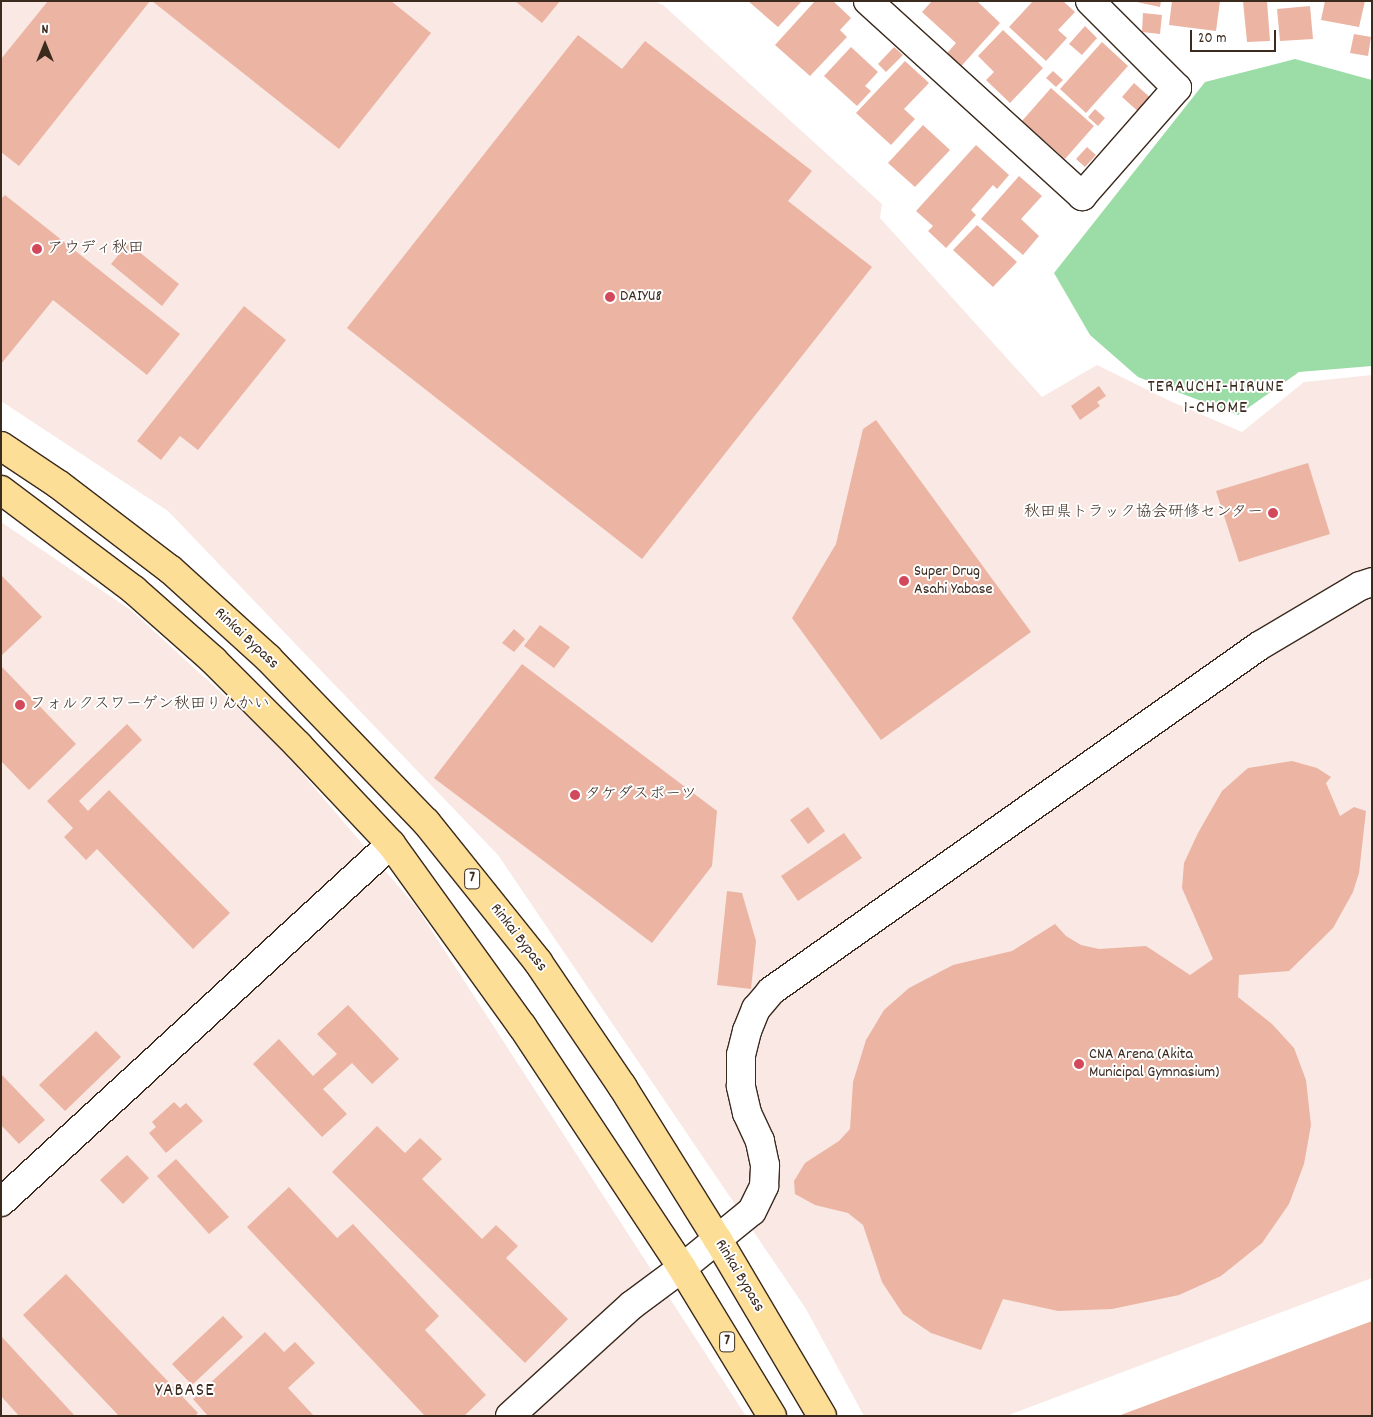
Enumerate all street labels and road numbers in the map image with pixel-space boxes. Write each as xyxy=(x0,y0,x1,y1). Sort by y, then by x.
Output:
street label: Rinkai Bypass xyxy=(210,604,282,674)
road number: 7 xyxy=(463,866,481,892)
street label: Rinkai Bypass xyxy=(485,900,551,976)
street label: Rinkai Bypass xyxy=(710,1236,768,1316)
road number: 7 xyxy=(718,1330,736,1354)

